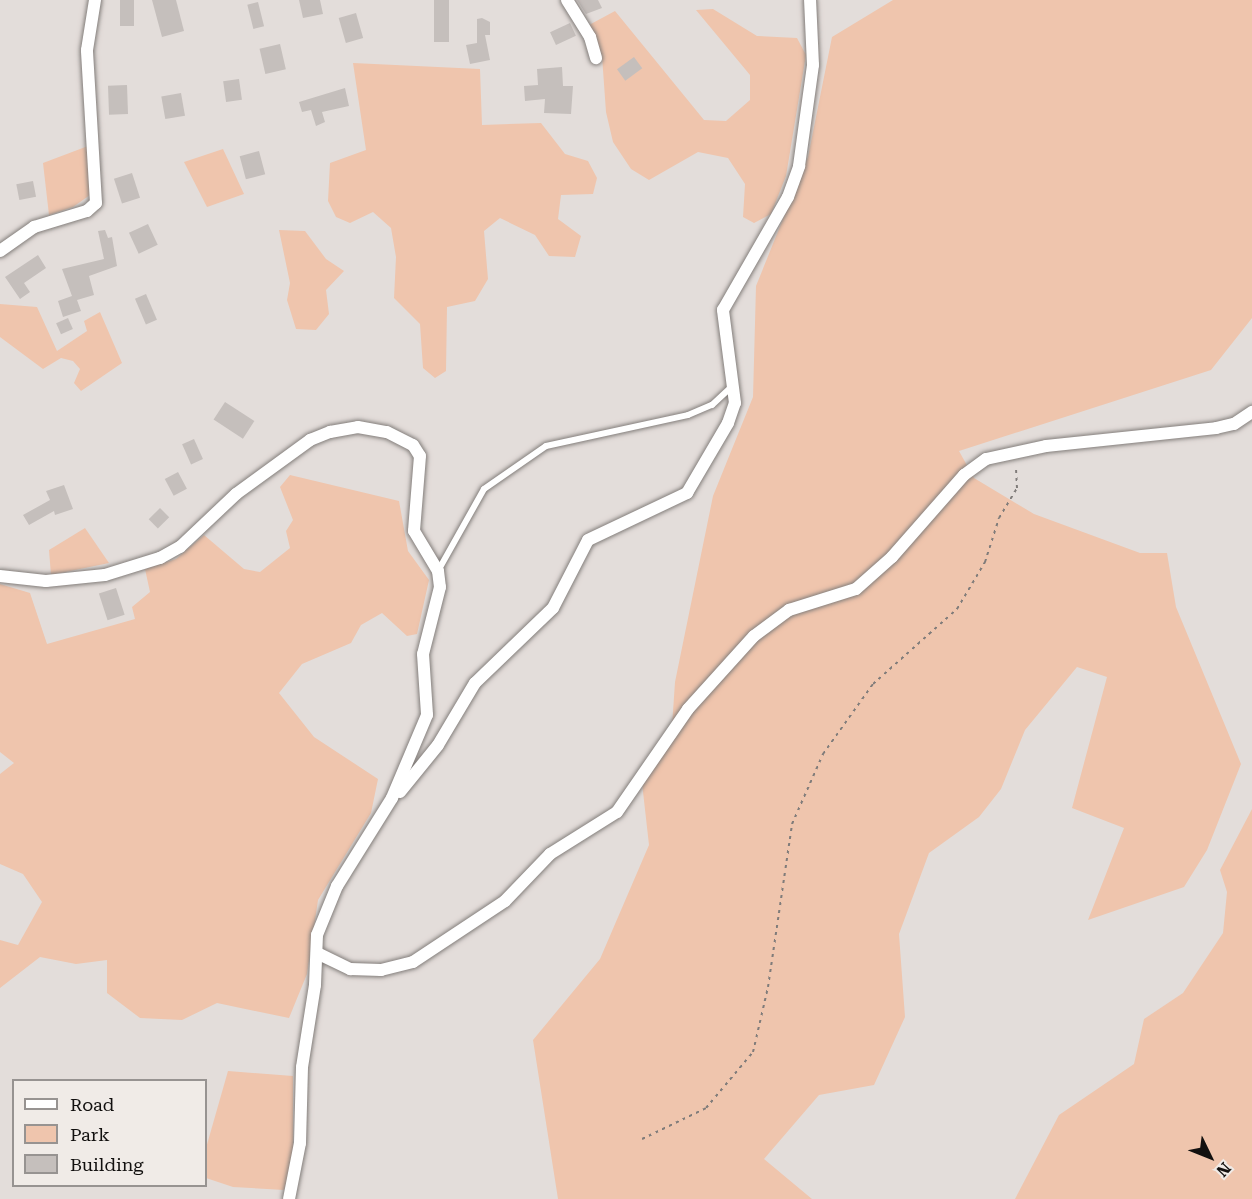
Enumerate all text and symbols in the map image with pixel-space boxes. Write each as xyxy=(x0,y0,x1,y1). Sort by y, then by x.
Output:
legend xyxy=(12,1079,207,1187)
text: Road xyxy=(70,1094,114,1115)
text: Park xyxy=(70,1124,110,1145)
north arrow xyxy=(1180,1127,1240,1187)
text: Building xyxy=(70,1154,144,1175)
text: N xyxy=(1212,1159,1235,1181)

